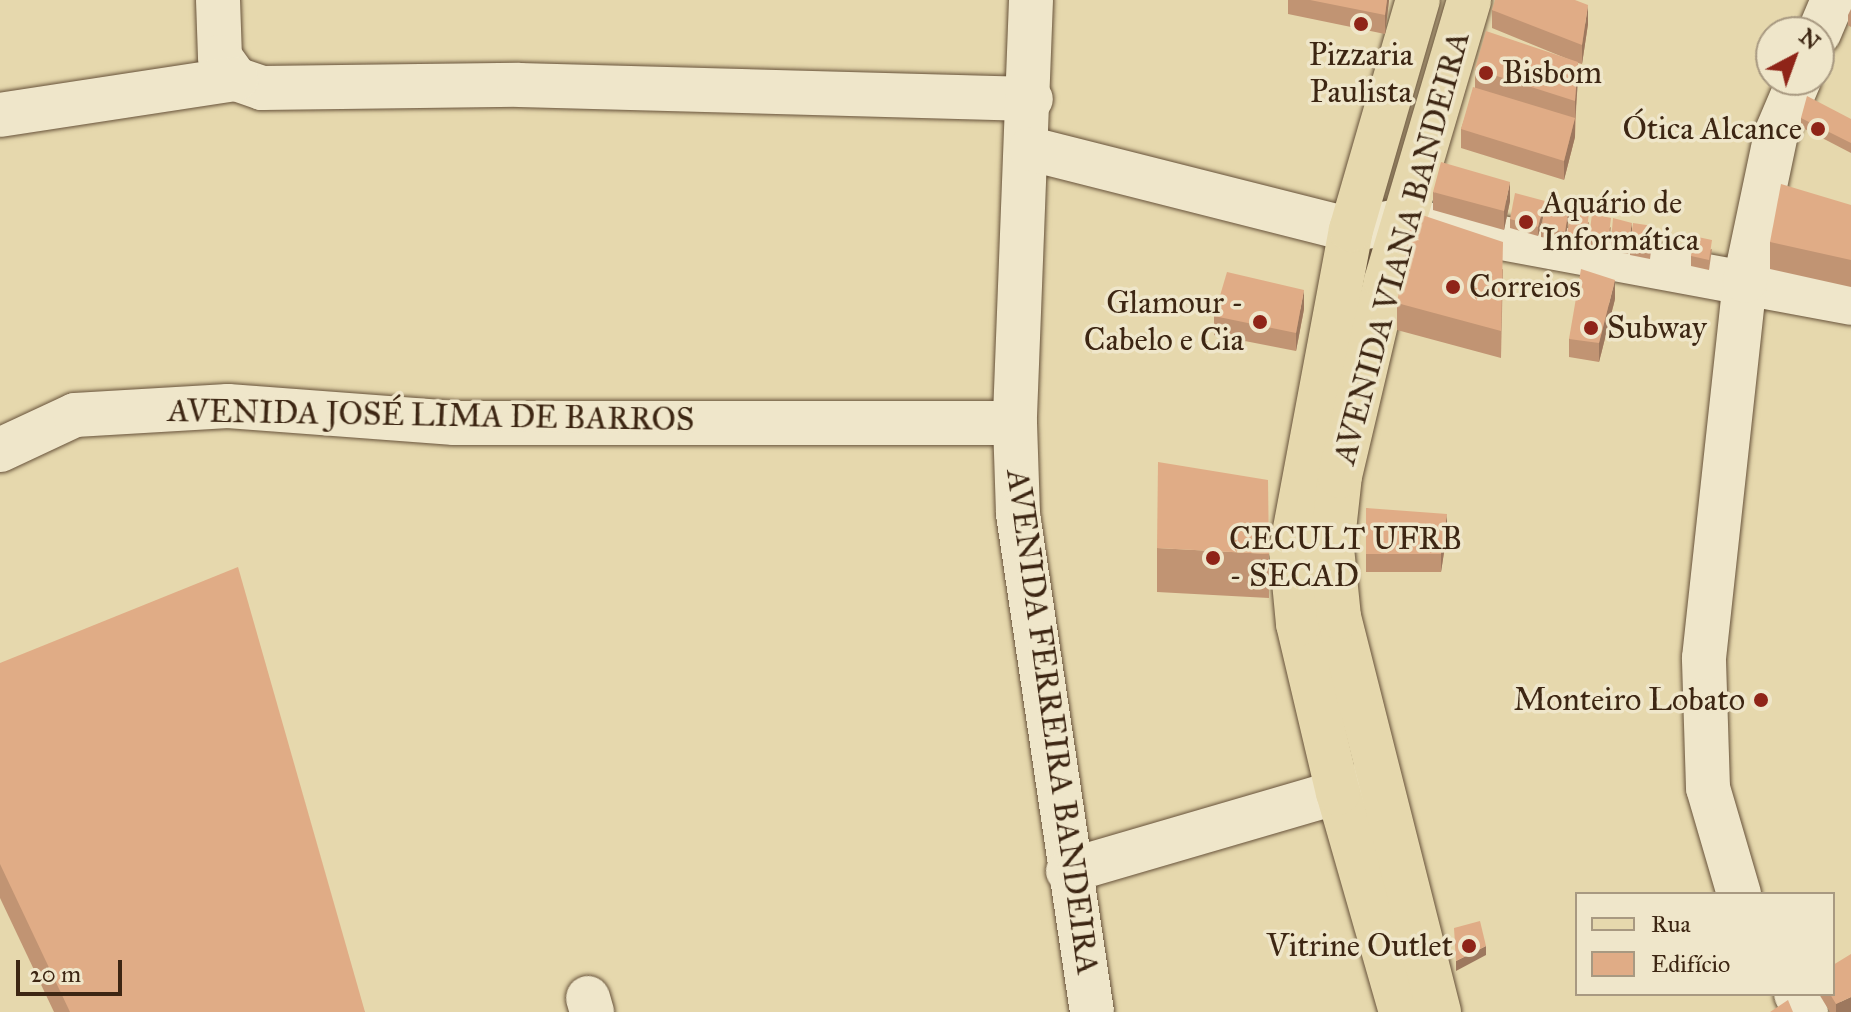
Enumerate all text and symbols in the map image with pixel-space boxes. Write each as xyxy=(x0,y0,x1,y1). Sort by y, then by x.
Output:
marker: Pizzaria Paulista xyxy=(1352,15,1370,33)
north arrow xyxy=(1755,16,1835,96)
text: N xyxy=(1794,23,1826,55)
street label: AVENIDA VIANA BANDEIRA xyxy=(1326,27,1478,469)
place label: Pizzaria Paulista xyxy=(1309,37,1413,112)
place label: Bisbom xyxy=(1502,54,1602,92)
marker: Bisbom xyxy=(1477,64,1495,82)
place label: Ótica Alcance xyxy=(1622,110,1802,148)
marker: Ótica Alcance xyxy=(1809,120,1827,138)
place label: Aquário de Informática xyxy=(1542,185,1699,260)
marker: Aquário de Informática xyxy=(1517,213,1535,231)
place label: Correios xyxy=(1469,268,1581,306)
marker: Correios xyxy=(1444,278,1462,296)
place label: Glamour - Cabelo e Cia xyxy=(1084,285,1244,360)
place label: Subway xyxy=(1607,309,1707,347)
marker: Glamour - Cabelo e Cia xyxy=(1251,313,1269,331)
marker: Subway xyxy=(1582,319,1600,337)
street label: AVENIDA JOSÉ LIMA DE BARROS xyxy=(167,392,695,440)
street label: AVENIDA FERREIRA BANDEIRA xyxy=(997,467,1107,977)
place label: CECULT UFRB - SECAD xyxy=(1229,521,1462,596)
marker: CECULT UFRB - SECAD xyxy=(1204,549,1222,567)
place label: Monteiro Lobato xyxy=(1514,681,1745,719)
marker: Monteiro Lobato xyxy=(1752,691,1770,709)
legend xyxy=(1575,892,1835,996)
text: Rua xyxy=(1651,909,1691,939)
place label: Vitrine Outlet xyxy=(1266,927,1453,965)
marker: Vitrine Outlet xyxy=(1460,937,1478,955)
scale bar xyxy=(20,944,126,994)
text: Edifício xyxy=(1651,949,1730,979)
text: 20 m xyxy=(30,959,81,989)

